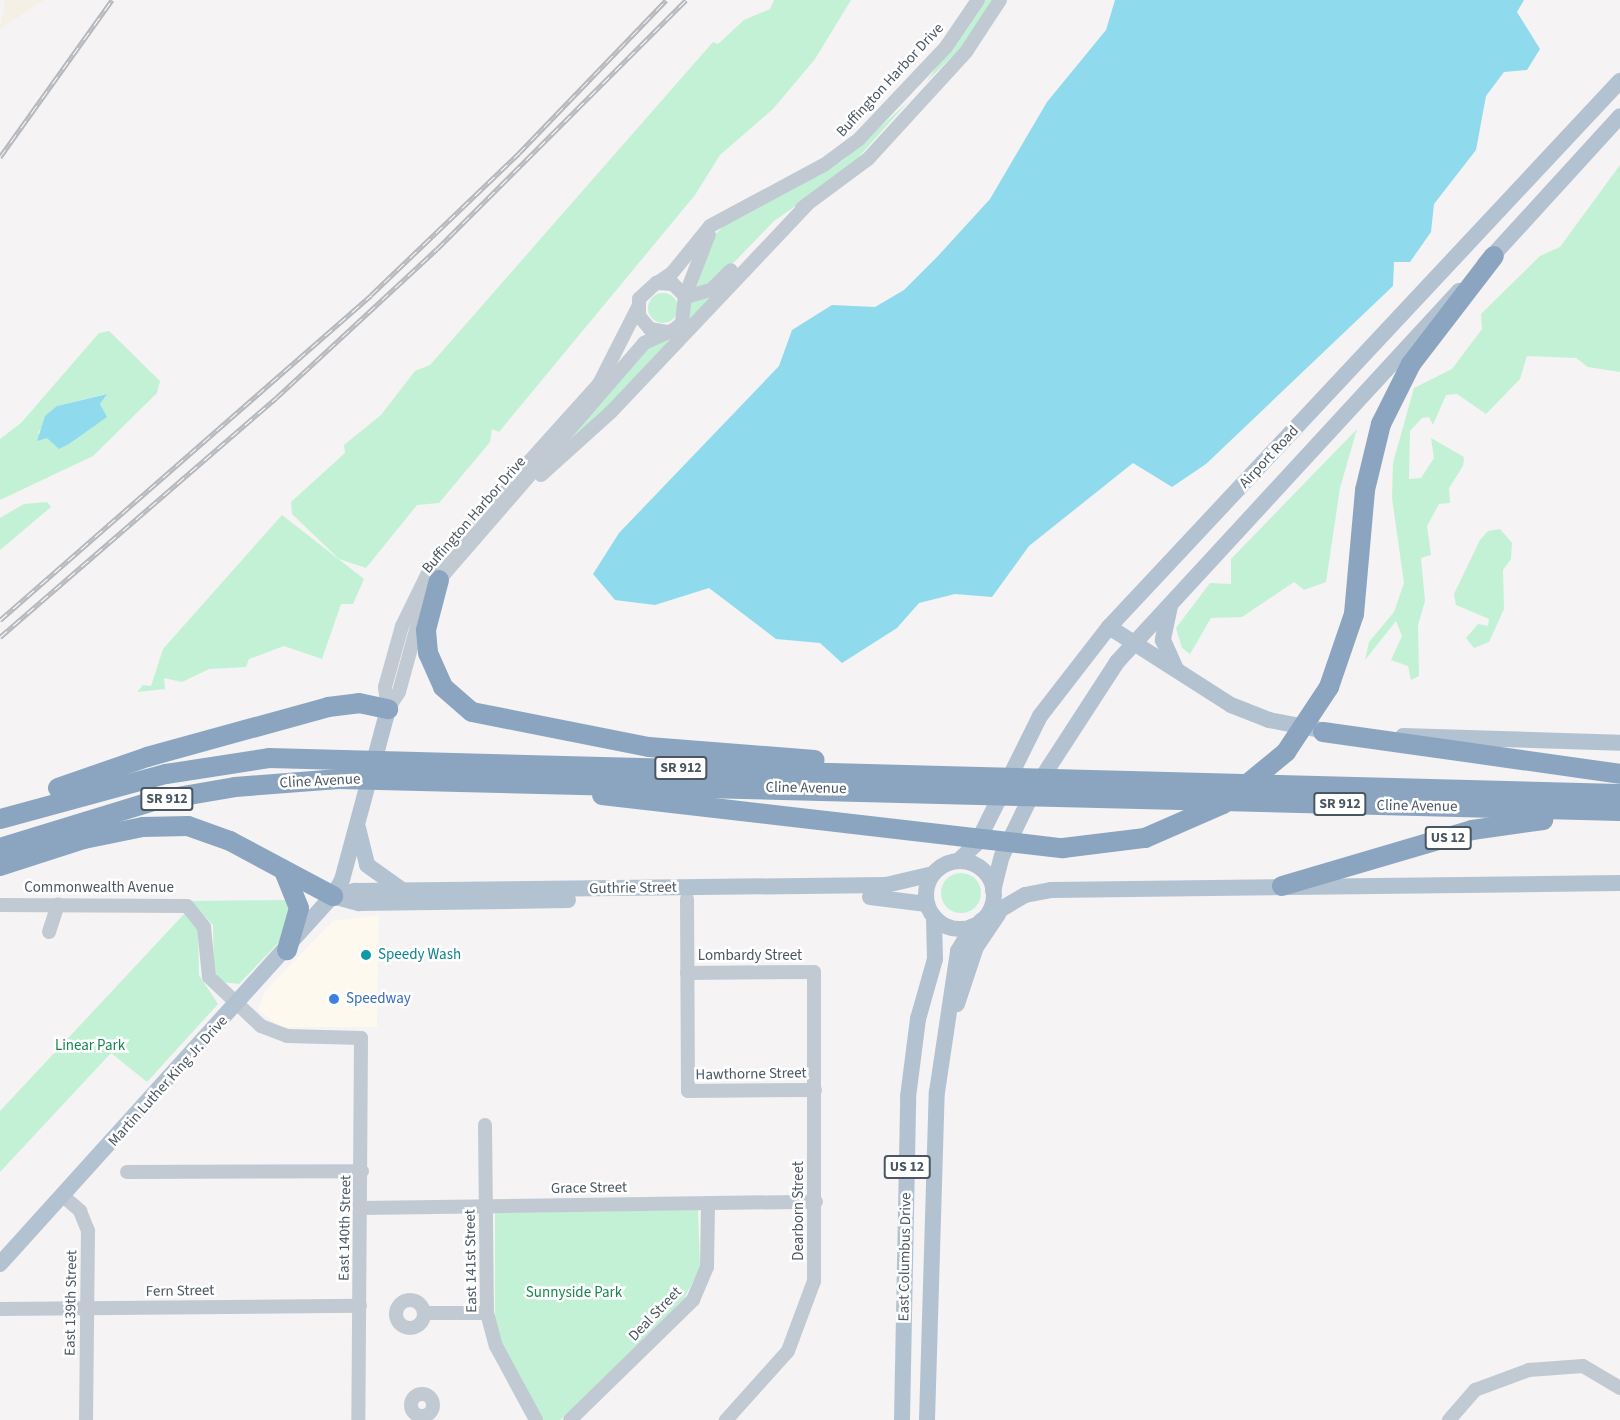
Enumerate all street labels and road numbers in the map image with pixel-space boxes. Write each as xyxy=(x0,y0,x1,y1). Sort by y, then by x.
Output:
street label: Buffington Harbor Drive xyxy=(833,19,947,141)
street label: Airport Road xyxy=(1235,422,1303,492)
street label: Buffington Harbor Drive xyxy=(418,453,530,577)
road number: SR 912 xyxy=(654,757,708,779)
street label: Cline Avenue xyxy=(279,770,361,792)
street label: Cline Avenue xyxy=(765,778,847,798)
road number: SR 912 xyxy=(140,788,194,810)
road number: SR 912 xyxy=(1313,793,1367,815)
street label: Cline Avenue xyxy=(1376,796,1458,816)
road number: US 12 xyxy=(1424,827,1472,849)
street label: Guthrie Street xyxy=(589,878,677,898)
street label: Commonwealth Avenue xyxy=(24,879,174,897)
street label: Lombardy Street xyxy=(698,947,802,965)
street label: Martin Luther King Jr. Drive xyxy=(105,1012,231,1150)
street label: Hawthorne Street xyxy=(695,1064,807,1084)
road number: US 12 xyxy=(883,1156,931,1178)
street label: Dearborn Street xyxy=(790,1161,808,1261)
street label: East 140th Street xyxy=(335,1175,355,1281)
street label: Grace Street xyxy=(551,1178,627,1198)
street label: East Columbus Drive xyxy=(895,1192,915,1322)
street label: East 141st Street xyxy=(461,1209,481,1313)
street label: East 139th Street xyxy=(61,1250,81,1356)
street label: Fern Street xyxy=(146,1281,214,1301)
street label: Deal Street xyxy=(625,1283,685,1345)

